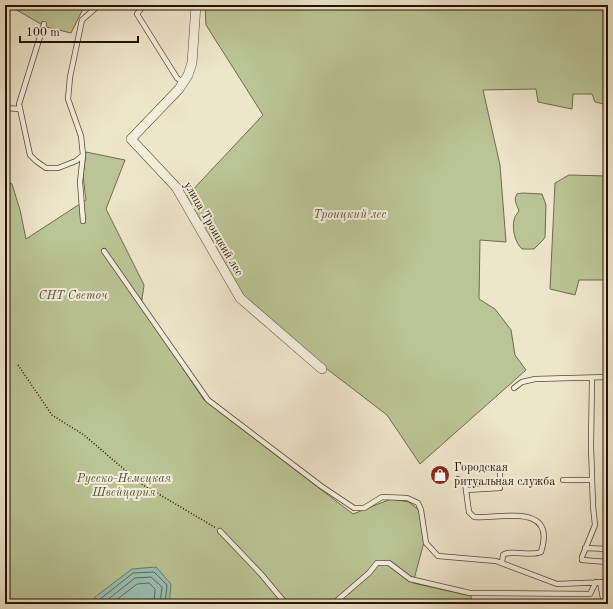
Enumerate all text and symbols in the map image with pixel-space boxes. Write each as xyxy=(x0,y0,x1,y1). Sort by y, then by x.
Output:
scale bar xyxy=(20,18,138,44)
text: 100 m xyxy=(26,27,60,39)
street label: улица Троицкий лес xyxy=(181,180,245,278)
park label: Троицкий лес xyxy=(313,209,387,221)
park label: СНТ Светоч xyxy=(38,290,108,302)
place label: Городская ритуальная служба xyxy=(454,462,555,488)
shop icon: Городская ритуальная служба xyxy=(429,464,451,486)
park label: Русско-Немецкая Швейцария xyxy=(76,473,172,499)

